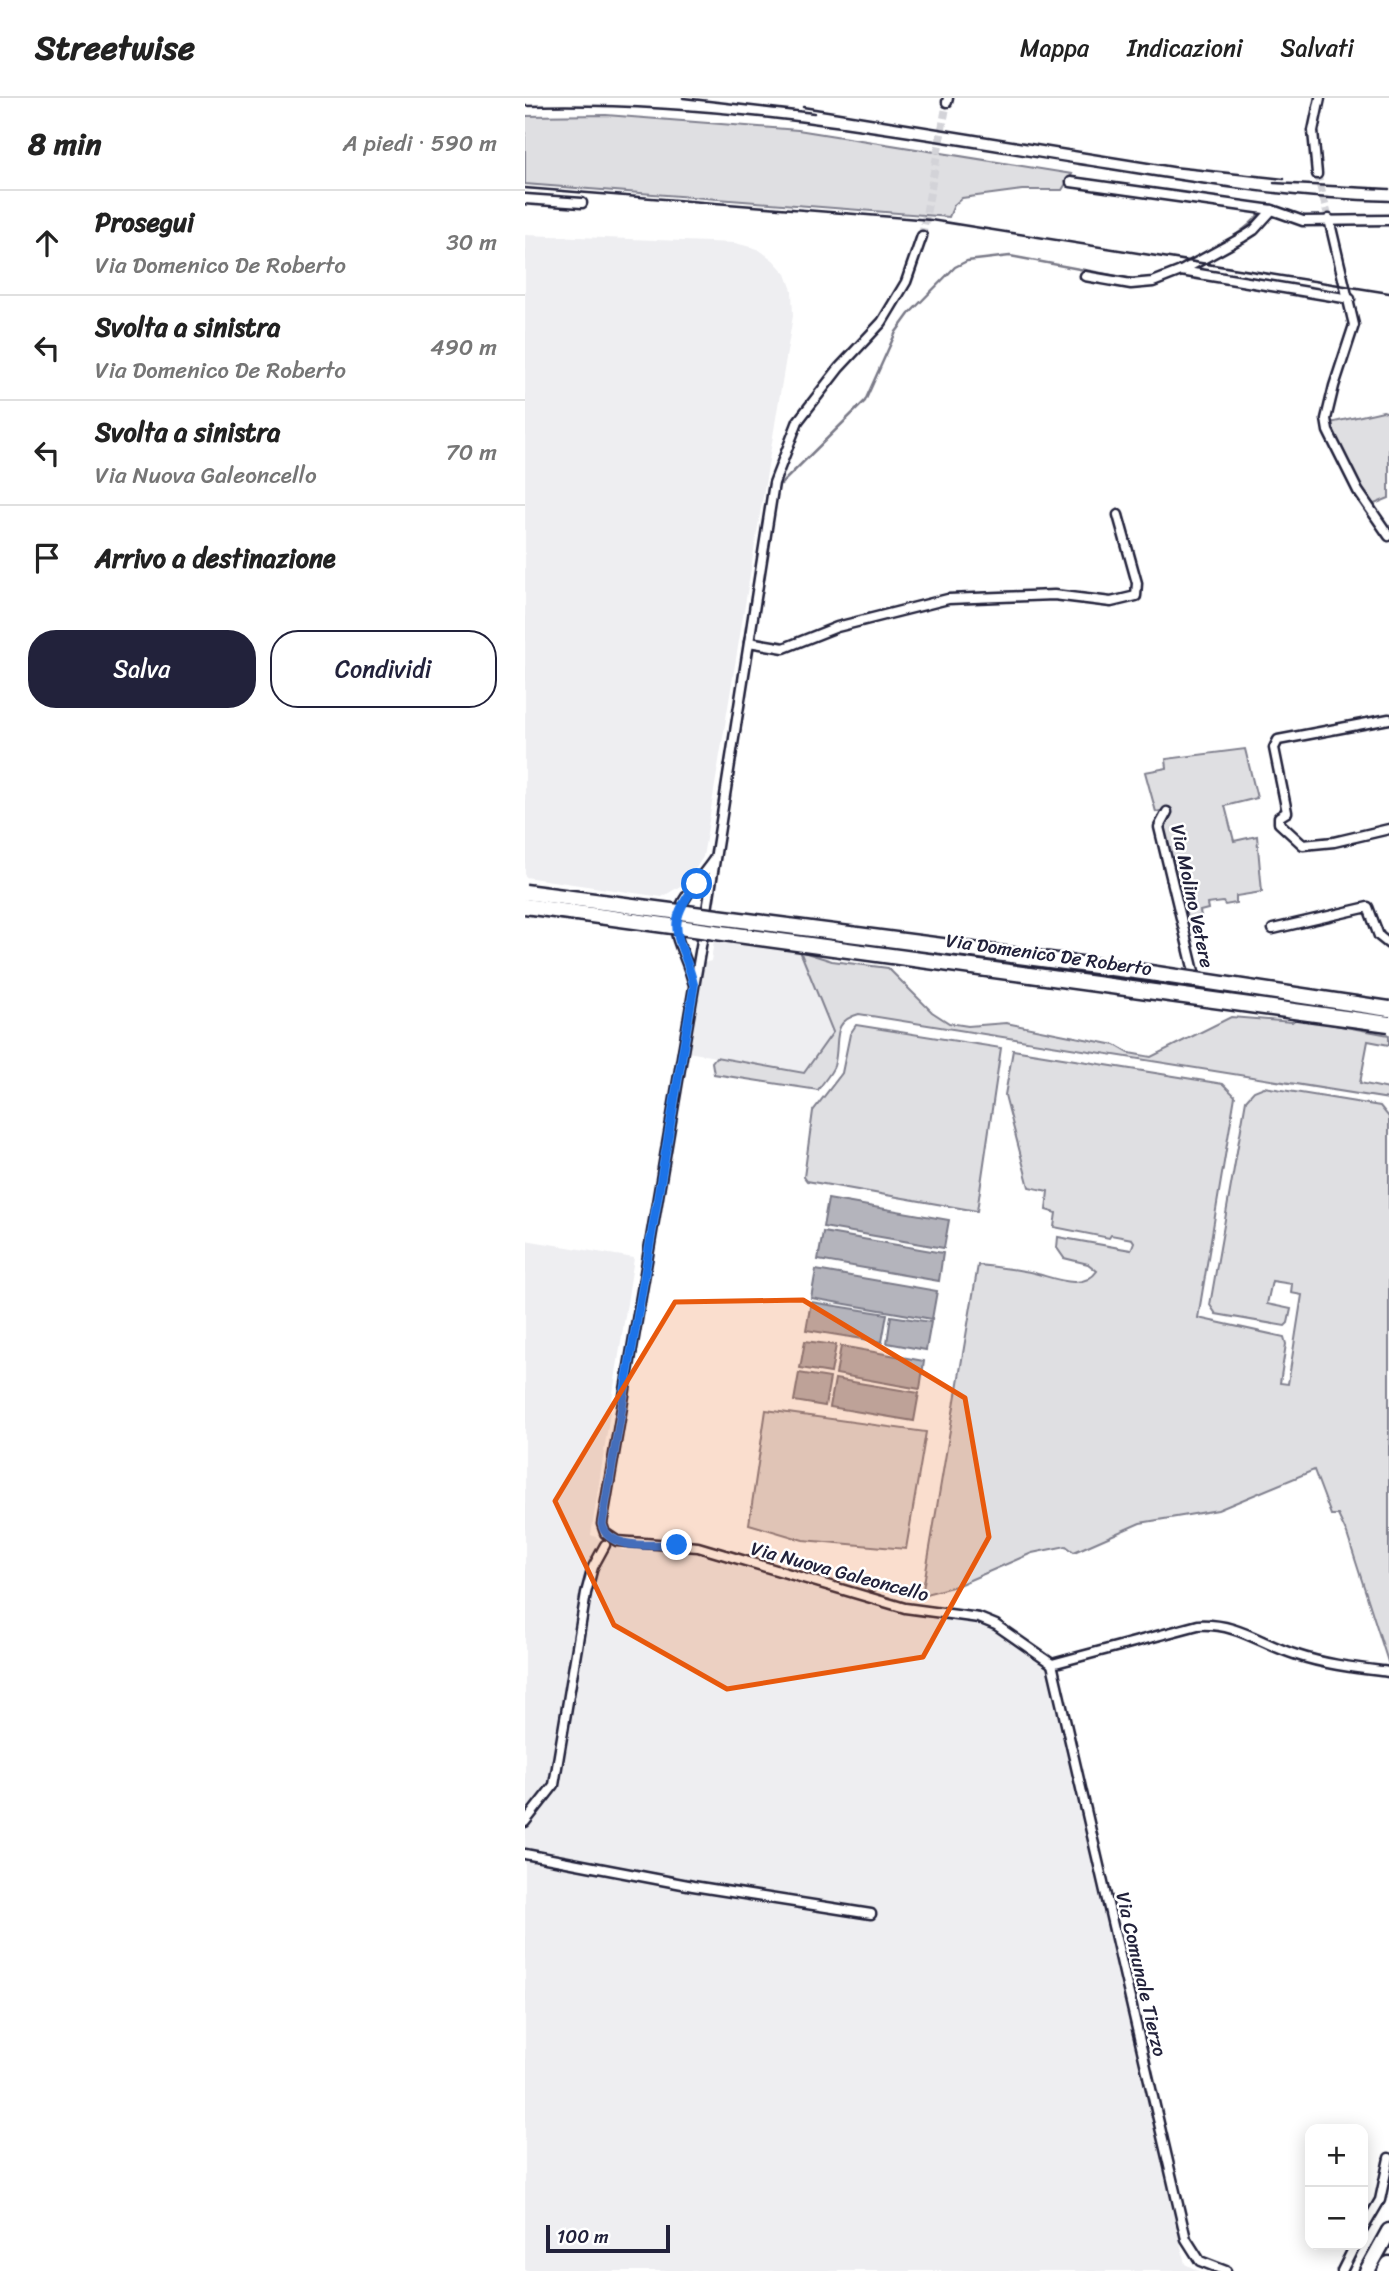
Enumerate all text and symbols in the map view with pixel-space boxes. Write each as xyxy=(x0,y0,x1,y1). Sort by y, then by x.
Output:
text: Streetwise xyxy=(35,19,195,77)
text: Mappa xyxy=(1020,27,1089,69)
text: Indicazioni xyxy=(1127,27,1243,69)
text: Salvati xyxy=(1281,27,1354,69)
text: 8 min xyxy=(28,117,101,171)
text: A piedi · 590 m xyxy=(343,123,497,164)
text: Prosegui xyxy=(95,199,194,245)
text: 30 m xyxy=(446,222,497,263)
icon: ahead xyxy=(28,224,66,262)
text: Via Domenico De Roberto xyxy=(95,245,346,286)
text: Svolta a sinistra xyxy=(95,304,280,350)
text: 490 m xyxy=(430,327,497,368)
icon: left xyxy=(28,329,66,367)
text: Via Domenico De Roberto xyxy=(95,350,346,391)
text: Svolta a sinistra xyxy=(95,409,280,455)
text: 70 m xyxy=(446,432,497,473)
icon: left xyxy=(28,434,66,472)
text: Via Nuova Galeoncello xyxy=(95,455,317,496)
text: Arrivo a destinazione xyxy=(95,535,336,581)
icon: arrive xyxy=(28,539,66,577)
button: Salva xyxy=(28,630,256,708)
button: Condividi xyxy=(270,630,497,708)
street label: Via Molino Vetere xyxy=(1161,821,1224,971)
route start xyxy=(681,868,712,899)
street label: Via Domenico De Roberto xyxy=(944,924,1154,985)
route end xyxy=(661,1529,692,1560)
street label: Via Nuova Galeoncello xyxy=(747,1532,933,1611)
street label: Via Comunale Tierzo xyxy=(1107,1888,1177,2060)
map controls xyxy=(1305,2124,1368,2250)
button: + xyxy=(1305,2124,1368,2187)
button: − xyxy=(1305,2187,1368,2250)
text: 100 m xyxy=(557,2220,609,2253)
scale bar xyxy=(546,2222,670,2254)

